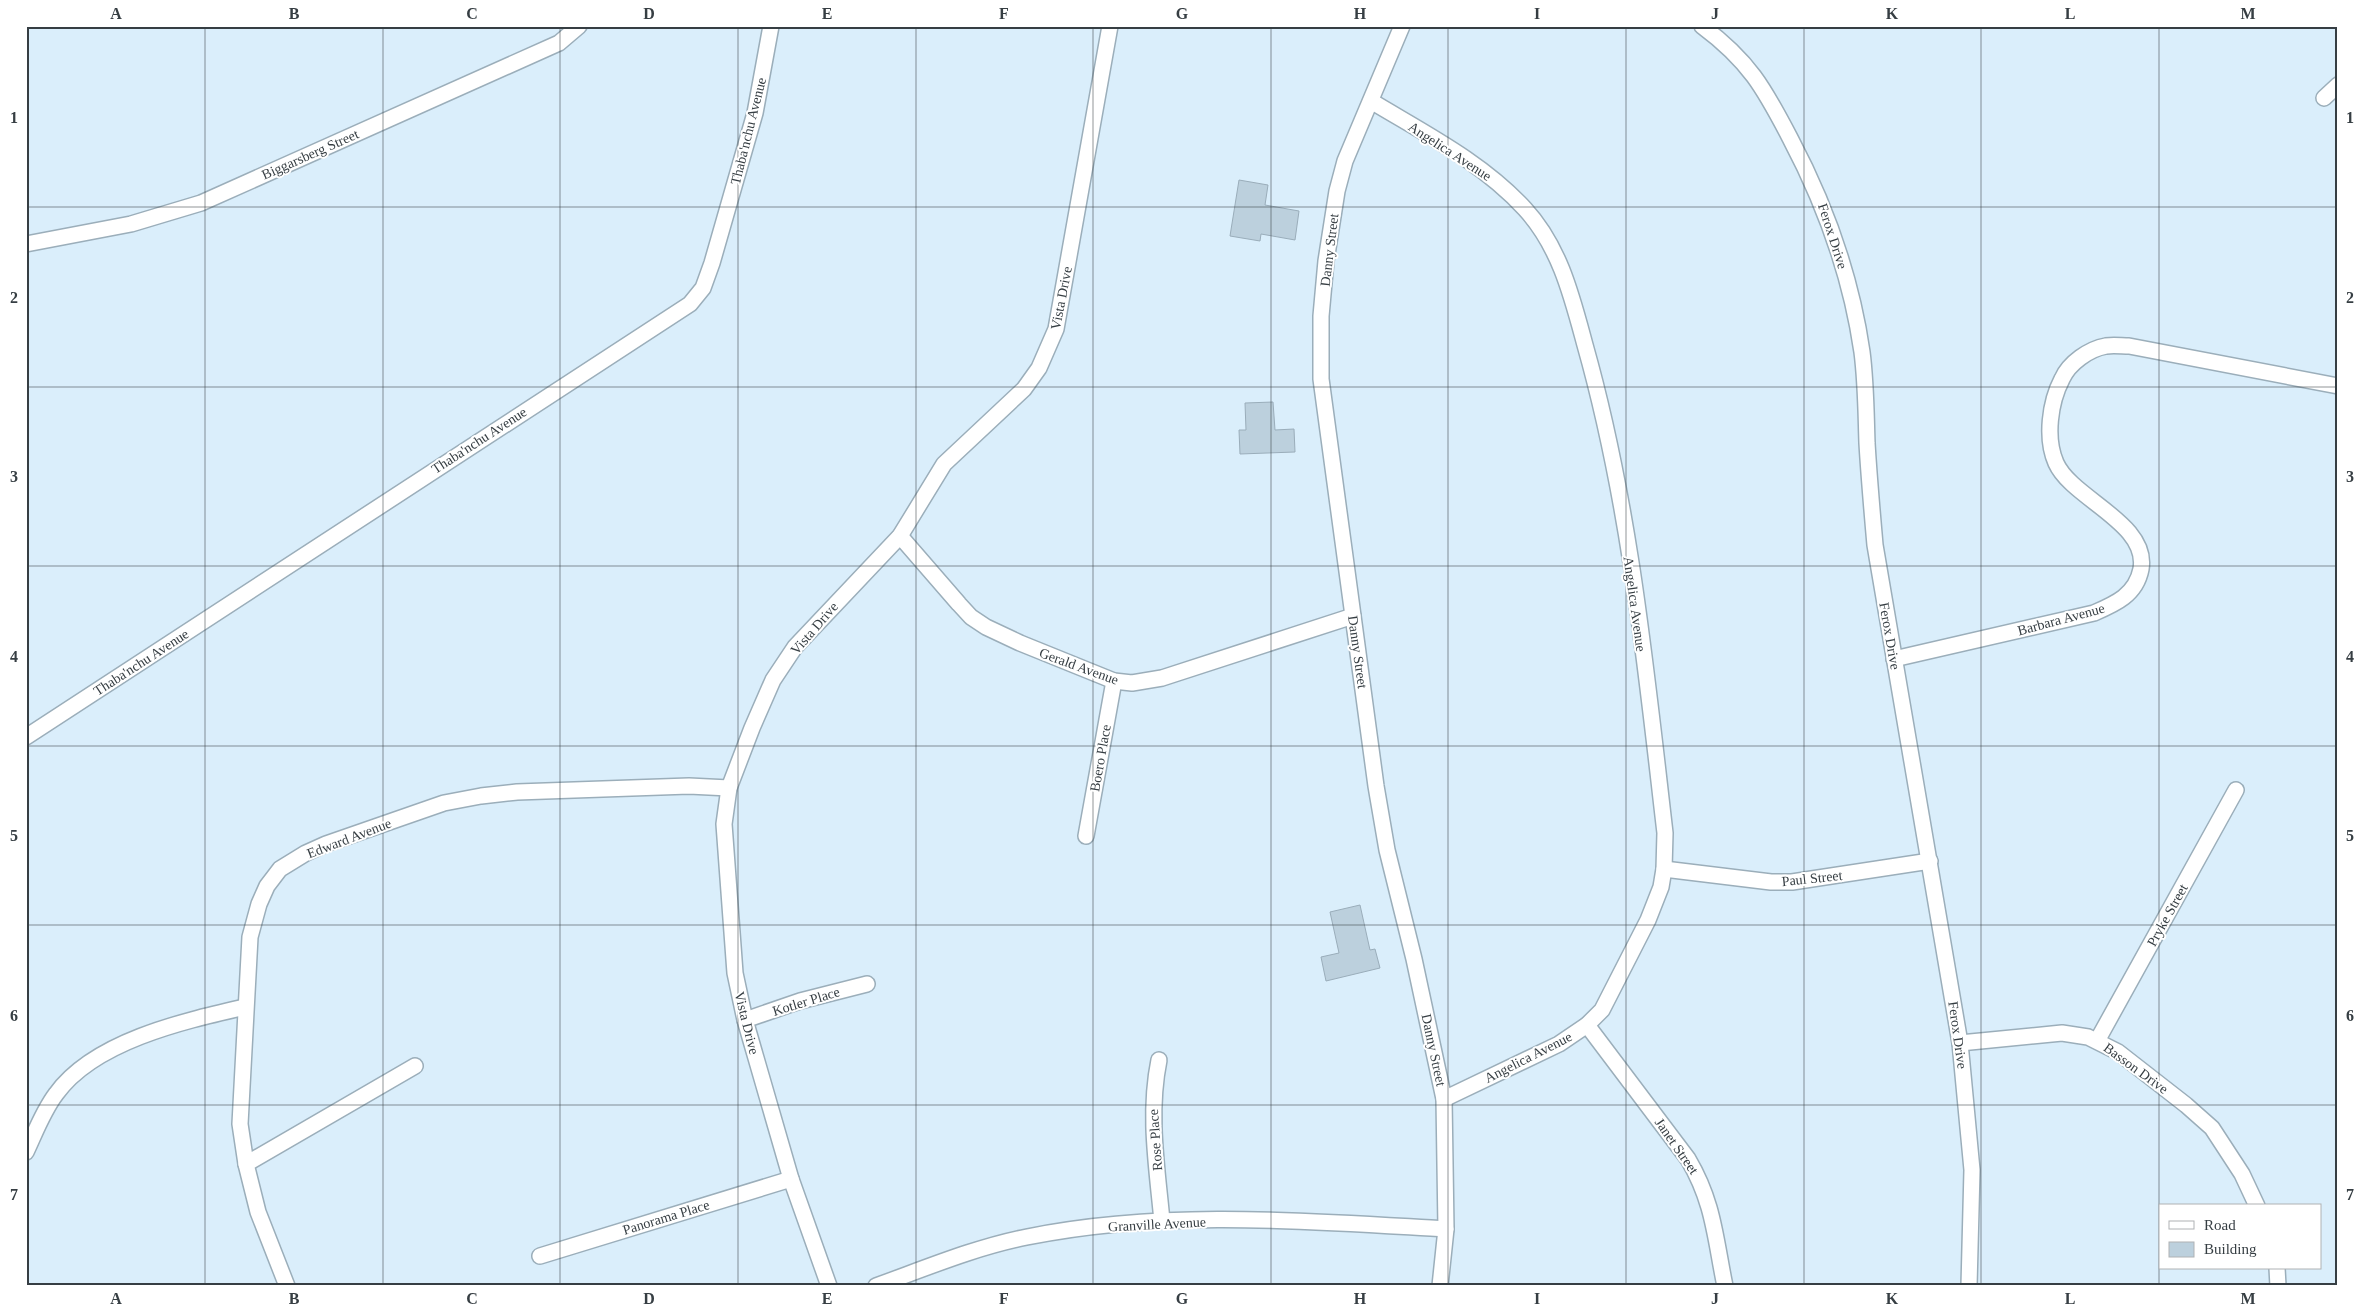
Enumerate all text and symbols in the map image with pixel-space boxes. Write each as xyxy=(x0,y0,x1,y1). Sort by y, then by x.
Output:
text: A xyxy=(110,5,122,22)
text: B xyxy=(289,5,300,22)
text: C xyxy=(466,5,478,22)
text: D xyxy=(643,5,655,22)
text: E xyxy=(822,5,832,22)
text: F xyxy=(999,5,1009,22)
text: G xyxy=(1176,5,1189,22)
text: H xyxy=(1354,5,1367,22)
text: I xyxy=(1534,5,1540,22)
text: J xyxy=(1711,5,1719,22)
text: K xyxy=(1886,5,1899,22)
text: L xyxy=(2065,5,2075,22)
text: M xyxy=(2240,5,2256,22)
street label: Thaba'nchu Avenue xyxy=(728,76,769,186)
text: 1 xyxy=(10,109,18,126)
text: 1 xyxy=(2346,109,2354,126)
street label: Angelica Avenue xyxy=(1405,119,1494,184)
street label: Biggarsberg Street xyxy=(259,126,361,183)
street label: Ferox Drive xyxy=(1815,201,1850,271)
street label: Danny Street xyxy=(1318,213,1341,287)
street label: Vista Drive xyxy=(1048,265,1075,331)
text: 2 xyxy=(10,289,18,306)
text: 2 xyxy=(2346,289,2354,306)
street label: Thaba'nchu Avenue xyxy=(429,404,529,477)
text: 3 xyxy=(10,468,18,485)
text: 3 xyxy=(2346,468,2354,485)
street label: Angelica Avenue xyxy=(1620,556,1649,653)
street label: Vista Drive xyxy=(788,599,841,657)
street label: Ferox Drive xyxy=(1876,601,1903,671)
street label: Barbara Avenue xyxy=(2016,601,2106,638)
street label: Danny Street xyxy=(1345,615,1370,690)
street label: Thaba'nchu Avenue xyxy=(91,626,191,699)
street label: Gerald Avenue xyxy=(1037,645,1121,688)
text: 4 xyxy=(10,648,18,665)
text: 4 xyxy=(2346,648,2354,665)
street label: Boero Place xyxy=(1087,723,1114,793)
street label: Edward Avenue xyxy=(305,816,393,861)
text: 5 xyxy=(10,827,18,844)
text: 5 xyxy=(2346,827,2354,844)
street label: Paul Street xyxy=(1781,868,1843,889)
street label: Pryke Street xyxy=(2144,881,2191,949)
street label: Kotler Place xyxy=(771,984,842,1019)
street label: Vista Drive xyxy=(731,990,762,1056)
street label: Ferox Drive xyxy=(1945,1000,1970,1070)
text: 6 xyxy=(10,1007,18,1024)
text: 6 xyxy=(2346,1007,2354,1024)
street label: Danny Street xyxy=(1419,1013,1449,1088)
street label: Angelica Avenue xyxy=(1482,1029,1574,1086)
street label: Basson Drive xyxy=(2101,1040,2171,1097)
street label: Rose Place xyxy=(1146,1109,1165,1171)
street label: Janet Street xyxy=(1652,1115,1701,1177)
text: 7 xyxy=(10,1186,18,1203)
text: 7 xyxy=(2346,1186,2354,1203)
street label: Panorama Place xyxy=(621,1197,711,1238)
legend xyxy=(2159,1204,2322,1270)
street label: Granville Avenue xyxy=(1108,1214,1206,1235)
text: Road xyxy=(2204,1217,2236,1233)
text: Building xyxy=(2204,1241,2257,1257)
text: A xyxy=(110,1290,122,1307)
text: B xyxy=(289,1290,300,1307)
text: C xyxy=(466,1290,478,1307)
text: D xyxy=(643,1290,655,1307)
text: E xyxy=(822,1290,832,1307)
text: F xyxy=(999,1290,1009,1307)
text: G xyxy=(1176,1290,1189,1307)
text: H xyxy=(1354,1290,1367,1307)
text: I xyxy=(1534,1290,1540,1307)
text: J xyxy=(1711,1290,1719,1307)
text: K xyxy=(1886,1290,1899,1307)
text: L xyxy=(2065,1290,2075,1307)
text: M xyxy=(2240,1290,2256,1307)

